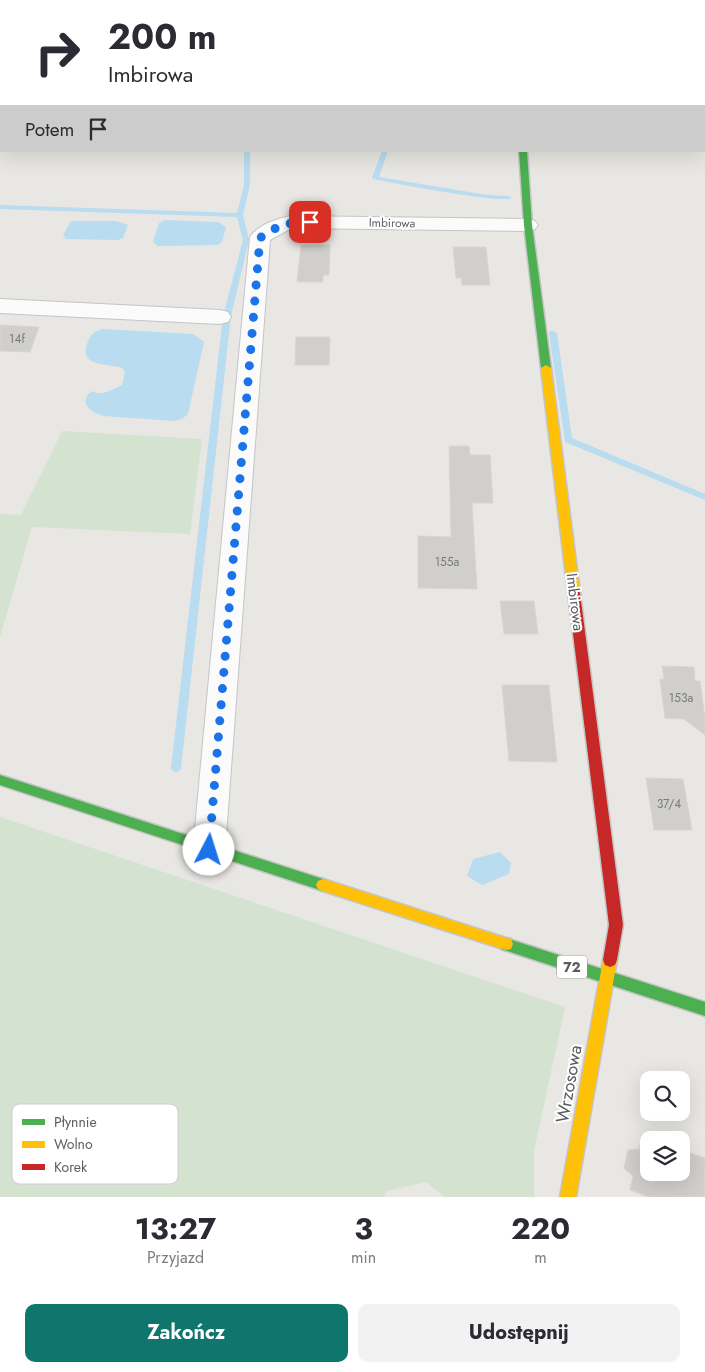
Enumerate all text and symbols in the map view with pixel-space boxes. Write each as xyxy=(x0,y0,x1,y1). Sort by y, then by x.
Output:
text: 200 m xyxy=(108,12,217,62)
icon: right xyxy=(25,20,90,85)
text: Imbirowa xyxy=(108,58,193,90)
icon: arrive xyxy=(84,115,112,143)
text: Potem xyxy=(25,116,74,143)
pin xyxy=(289,201,331,243)
icon: arrive xyxy=(296,208,324,236)
street label: Imbirowa xyxy=(369,214,416,232)
house number: 14f xyxy=(9,330,25,348)
house number: 155a xyxy=(435,553,460,571)
street label: Imbirowa xyxy=(561,572,589,632)
house number: 153a xyxy=(669,689,693,707)
house number: 37/4 xyxy=(657,795,681,813)
position arrow xyxy=(182,823,234,875)
road number: 72 xyxy=(557,956,587,979)
street label: Wrzosowa xyxy=(549,1043,589,1125)
map controls xyxy=(640,1071,690,1181)
button: search xyxy=(640,1071,690,1121)
legend xyxy=(12,1104,178,1184)
text: Płynnie xyxy=(54,1112,97,1132)
button: layers xyxy=(640,1131,690,1181)
text: Wolno xyxy=(54,1134,93,1154)
text: Korek xyxy=(54,1157,88,1177)
text: 13:27 xyxy=(135,1207,216,1250)
text: 3 xyxy=(354,1207,373,1250)
text: 220 xyxy=(511,1207,570,1250)
text: Przyjazd xyxy=(147,1246,204,1269)
text: min xyxy=(351,1246,376,1269)
text: m xyxy=(534,1246,547,1269)
button: Zakończ xyxy=(25,1304,348,1362)
button: Udostępnij xyxy=(358,1304,680,1362)

